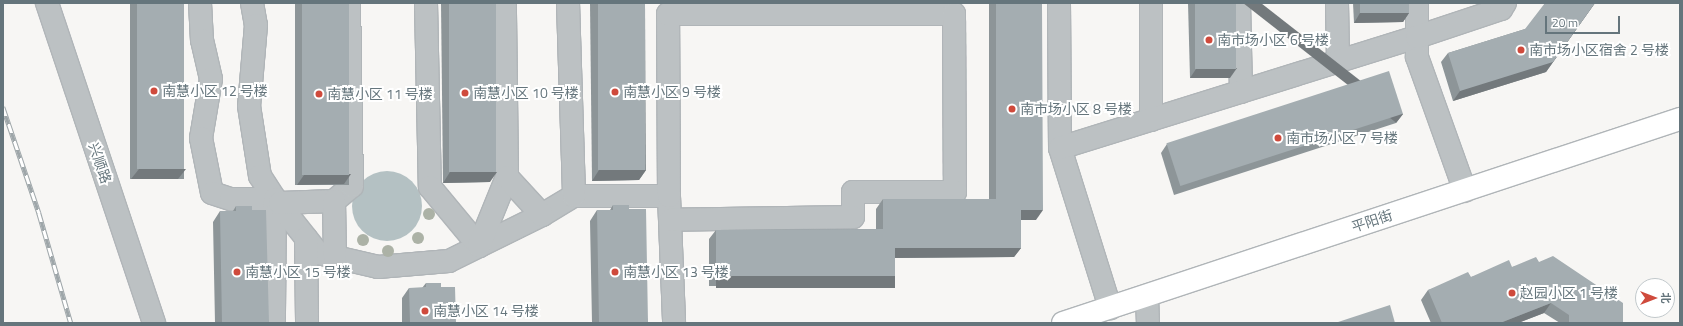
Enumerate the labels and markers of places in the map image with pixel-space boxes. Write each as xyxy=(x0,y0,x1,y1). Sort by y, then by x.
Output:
place label: 南市场小区 6 号楼 xyxy=(1217,32,1329,48)
marker: 南市场小区 6 号楼 xyxy=(1204,35,1214,45)
place label: 南市场小区宿舍 2 号楼 xyxy=(1529,42,1669,58)
marker: 南市场小区宿舍 2 号楼 xyxy=(1516,45,1526,55)
place label: 南慧小区 12 号楼 xyxy=(162,83,268,99)
place label: 南慧小区 9 号楼 xyxy=(623,84,721,100)
place label: 南慧小区 10 号楼 xyxy=(473,85,579,101)
marker: 南慧小区 12 号楼 xyxy=(149,86,159,96)
place label: 南慧小区 11 号楼 xyxy=(327,86,433,102)
marker: 南慧小区 9 号楼 xyxy=(610,87,620,97)
marker: 南慧小区 10 号楼 xyxy=(460,88,470,98)
marker: 南慧小区 11 号楼 xyxy=(314,89,324,99)
place label: 南市场小区 8 号楼 xyxy=(1020,101,1132,117)
marker: 南市场小区 8 号楼 xyxy=(1007,104,1017,114)
place label: 南市场小区 7 号楼 xyxy=(1286,130,1398,146)
marker: 南市场小区 7 号楼 xyxy=(1273,133,1283,143)
place label: 南慧小区 15 号楼 xyxy=(245,264,351,280)
place label: 南慧小区 13 号楼 xyxy=(623,264,729,280)
marker: 南慧小区 15 号楼 xyxy=(232,267,242,277)
marker: 南慧小区 13 号楼 xyxy=(610,267,620,277)
place label: 赵园小区 1 号楼 xyxy=(1520,285,1618,301)
marker: 赵园小区 1 号楼 xyxy=(1507,288,1517,298)
place label: 南慧小区 14 号楼 xyxy=(433,303,539,319)
marker: 南慧小区 14 号楼 xyxy=(420,306,430,316)

